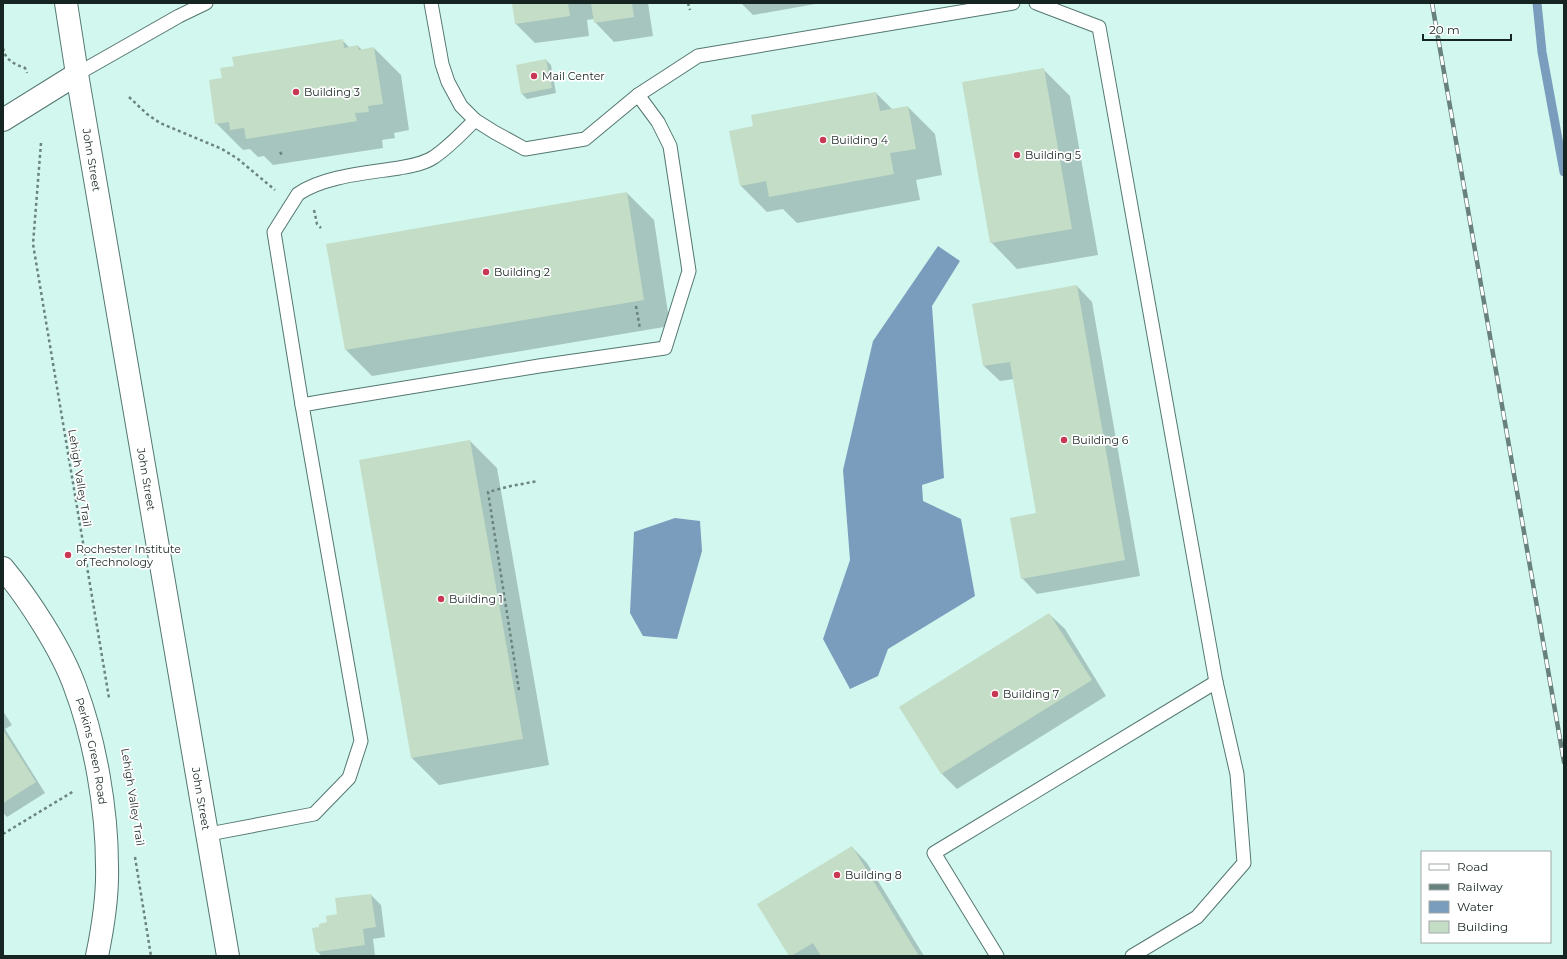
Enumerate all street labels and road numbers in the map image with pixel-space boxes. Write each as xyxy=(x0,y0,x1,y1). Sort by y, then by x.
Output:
street label: John Street xyxy=(79,126,104,193)
street label: Lehigh Valley Trail xyxy=(65,428,95,528)
street label: John Street xyxy=(134,446,159,512)
street label: Perkins Green Road xyxy=(72,696,110,805)
street label: Lehigh Valley Trail xyxy=(118,747,148,847)
street label: John Street xyxy=(189,765,213,832)

